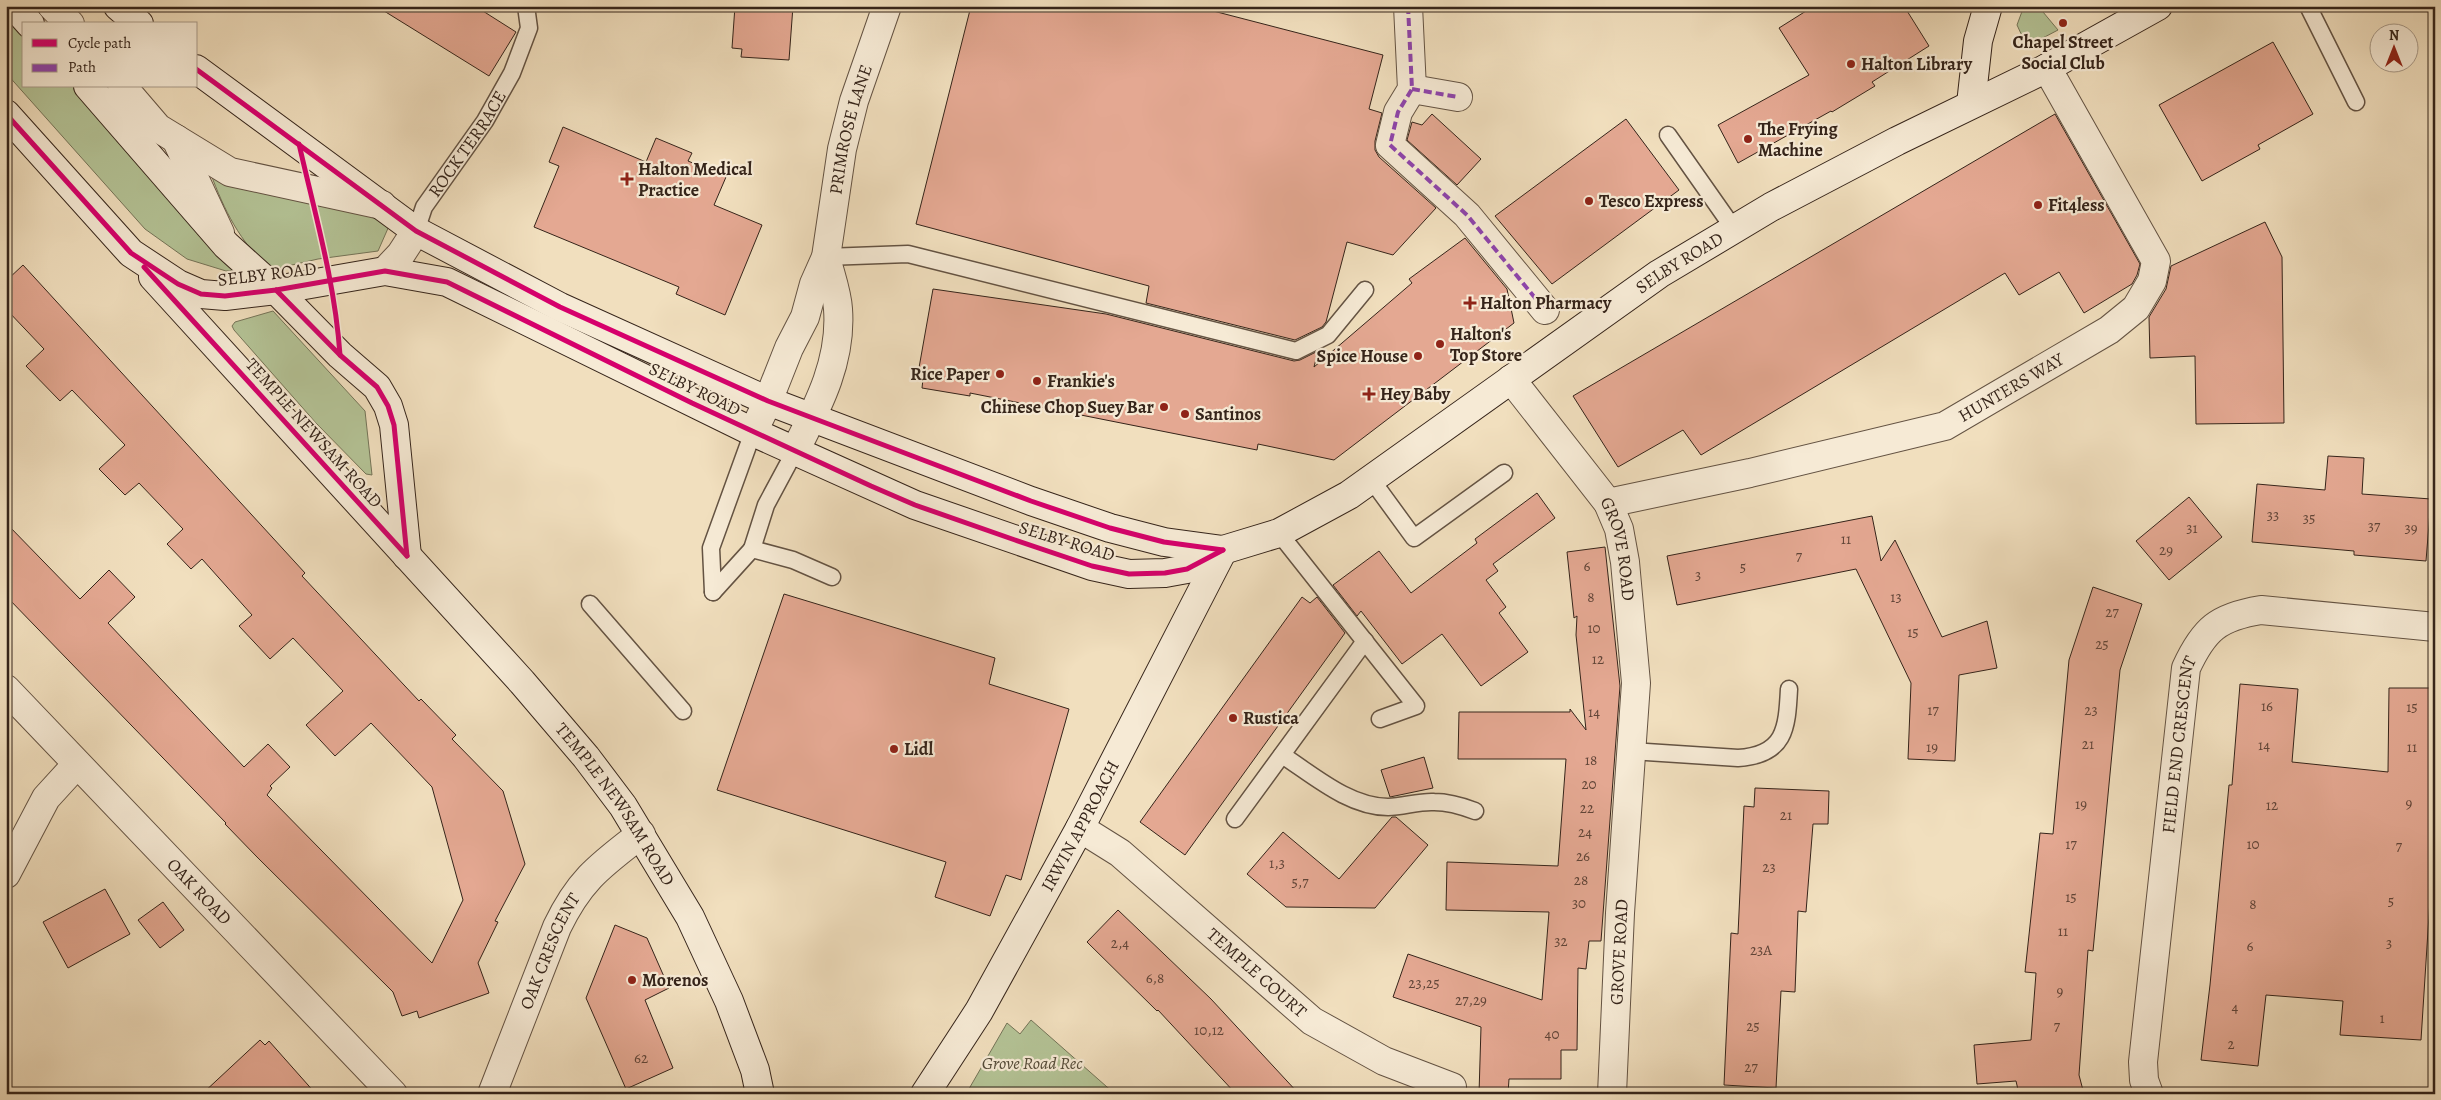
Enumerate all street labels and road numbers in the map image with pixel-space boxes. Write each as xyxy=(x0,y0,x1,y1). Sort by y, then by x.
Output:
street label: PRIMROSE LANE xyxy=(823,61,878,196)
street label: ROCK TERRACE xyxy=(423,86,512,202)
street label: SELBY ROAD xyxy=(1630,226,1728,299)
street label: SELBY ROAD xyxy=(216,256,318,292)
street label: HUNTERS WAY xyxy=(1954,347,2069,428)
street label: TEMPLE NEWSAM ROAD xyxy=(240,353,388,513)
street label: SELBY ROAD xyxy=(645,356,745,422)
street label: GROVE ROAD xyxy=(1595,493,1640,602)
street label: SELBY ROAD xyxy=(1016,515,1118,567)
street label: FIELD END CRESCENT xyxy=(2156,652,2202,835)
street label: TEMPLE NEWSAM ROAD xyxy=(550,718,680,890)
street label: IRWIN APPROACH xyxy=(1035,756,1125,896)
street label: OAK ROAD xyxy=(162,853,237,930)
street label: OAK CRESCENT xyxy=(514,888,586,1013)
street label: GROVE ROAD xyxy=(1604,898,1634,1006)
street label: TEMPLE COURT xyxy=(1202,922,1312,1023)

